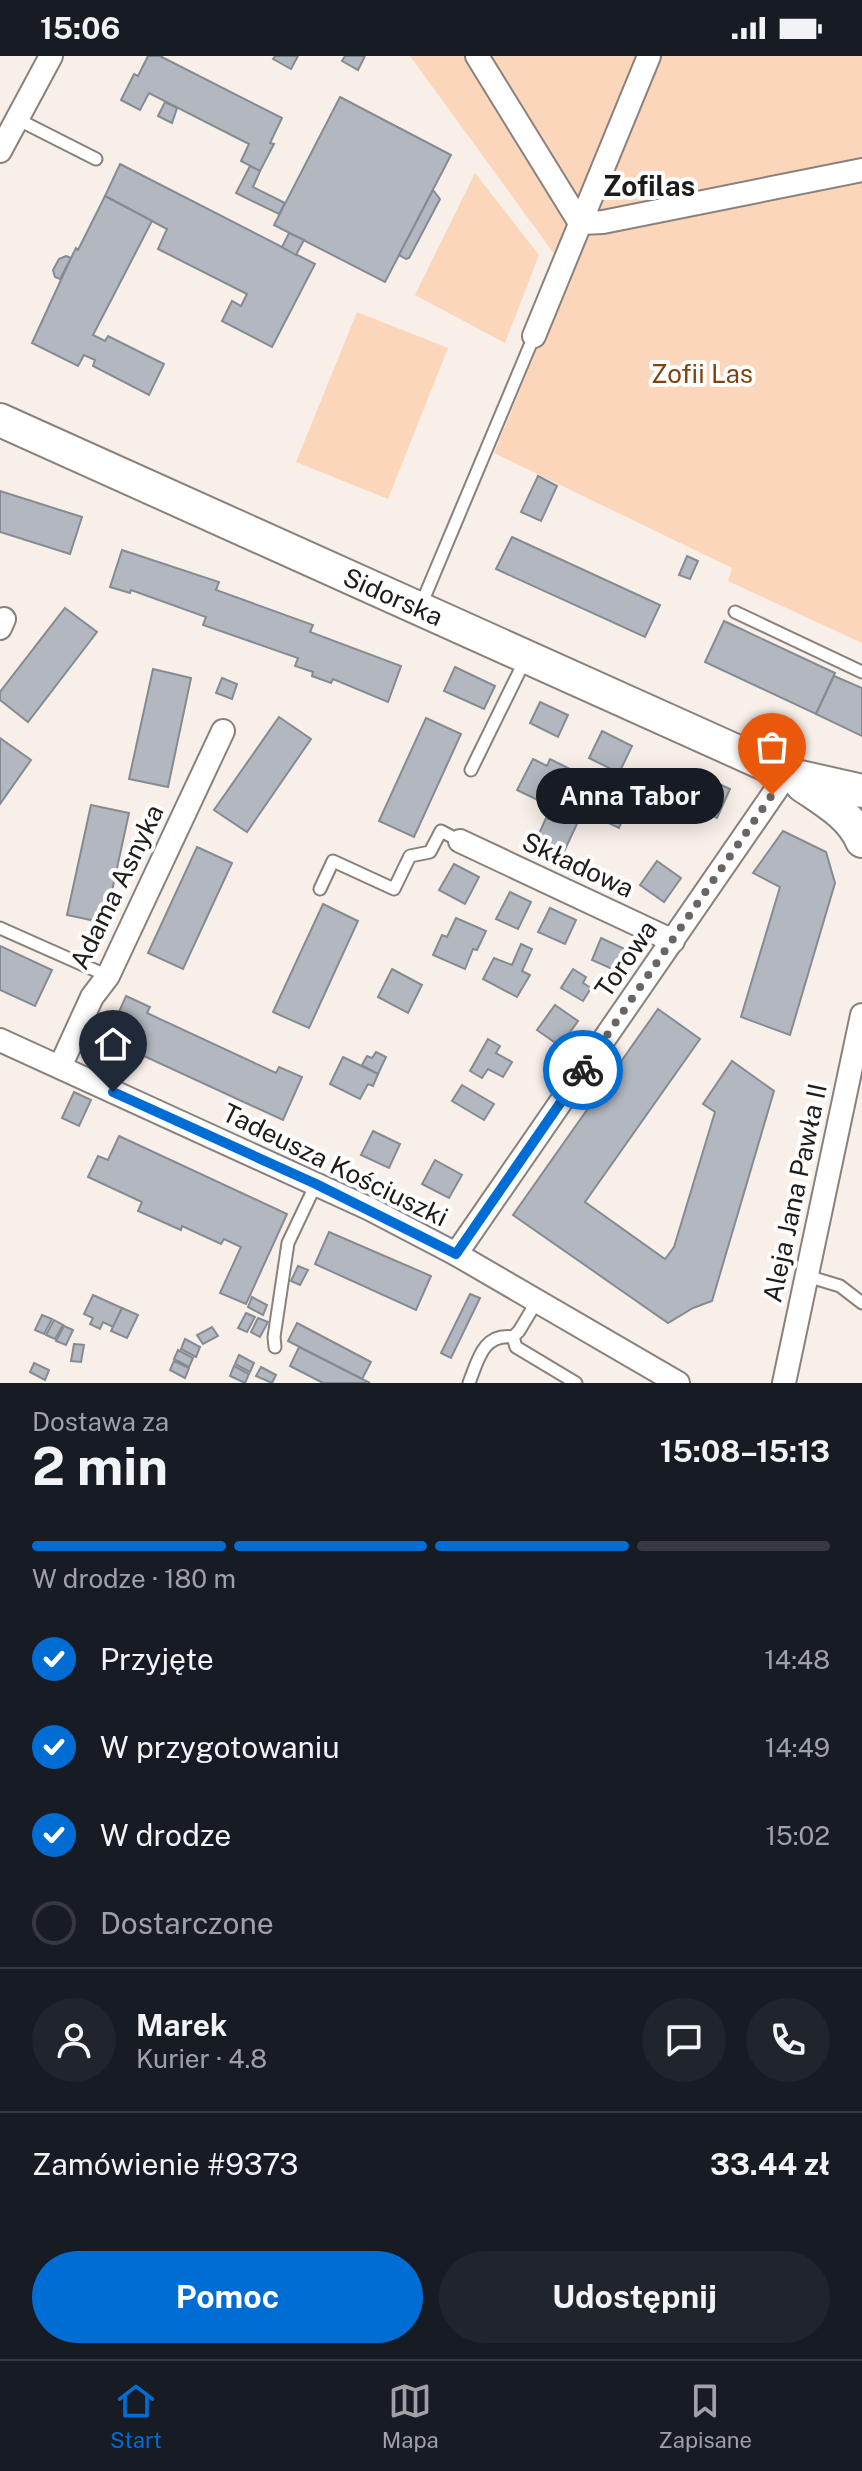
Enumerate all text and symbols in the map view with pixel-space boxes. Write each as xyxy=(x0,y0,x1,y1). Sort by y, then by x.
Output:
text: 15:06 xyxy=(40,10,120,46)
district label: Zofilas xyxy=(603,169,695,202)
park label: Zofii Las xyxy=(651,358,753,389)
street label: Sidorska xyxy=(339,561,448,632)
pin xyxy=(738,713,806,795)
icon: bag xyxy=(750,725,794,769)
callout: Anna Tabor xyxy=(536,767,724,823)
text: Anna Tabor xyxy=(560,780,700,811)
street label: Adama Asnyka xyxy=(63,799,170,974)
street label: Składowa xyxy=(517,825,639,904)
street label: Torowa xyxy=(588,914,663,1003)
pin xyxy=(79,1010,147,1092)
icon: home xyxy=(91,1022,135,1066)
courier xyxy=(543,1030,623,1110)
icon: bike xyxy=(561,1048,605,1092)
street label: Aleja Jana Pawła II xyxy=(756,1081,833,1305)
street label: Tadeusza Kościuszki xyxy=(218,1097,453,1233)
text: Dostawa za xyxy=(32,1406,169,1437)
text: 15:08–15:13 xyxy=(660,1433,830,1469)
text: 2 min xyxy=(32,1436,168,1497)
text: W drodze · 180 m xyxy=(32,1563,236,1594)
icon: check xyxy=(32,1637,76,1681)
text: Przyjęte xyxy=(100,1641,214,1677)
text: 14:48 xyxy=(764,1644,830,1675)
icon: check xyxy=(32,1725,76,1769)
text: W przygotowaniu xyxy=(100,1729,340,1765)
text: 14:49 xyxy=(765,1732,830,1763)
icon: check xyxy=(32,1813,76,1857)
text: W drodze xyxy=(100,1817,231,1853)
text: 15:02 xyxy=(765,1820,830,1851)
text: Dostarczone xyxy=(100,1905,274,1941)
button: person xyxy=(32,1998,116,2082)
button: chat xyxy=(642,1998,726,2082)
button: phone xyxy=(746,1998,830,2082)
text: Marek xyxy=(136,2007,227,2043)
text: Kurier · 4.8 xyxy=(136,2043,267,2074)
text: Zamówienie #9373 xyxy=(32,2146,299,2182)
text: 33.44 zł xyxy=(710,2146,830,2182)
button: Pomoc xyxy=(32,2251,423,2343)
button: Udostępnij xyxy=(439,2251,830,2343)
tab: Start xyxy=(110,2379,162,2453)
tab: Mapa xyxy=(382,2379,439,2453)
tab: Zapisane xyxy=(659,2379,752,2453)

